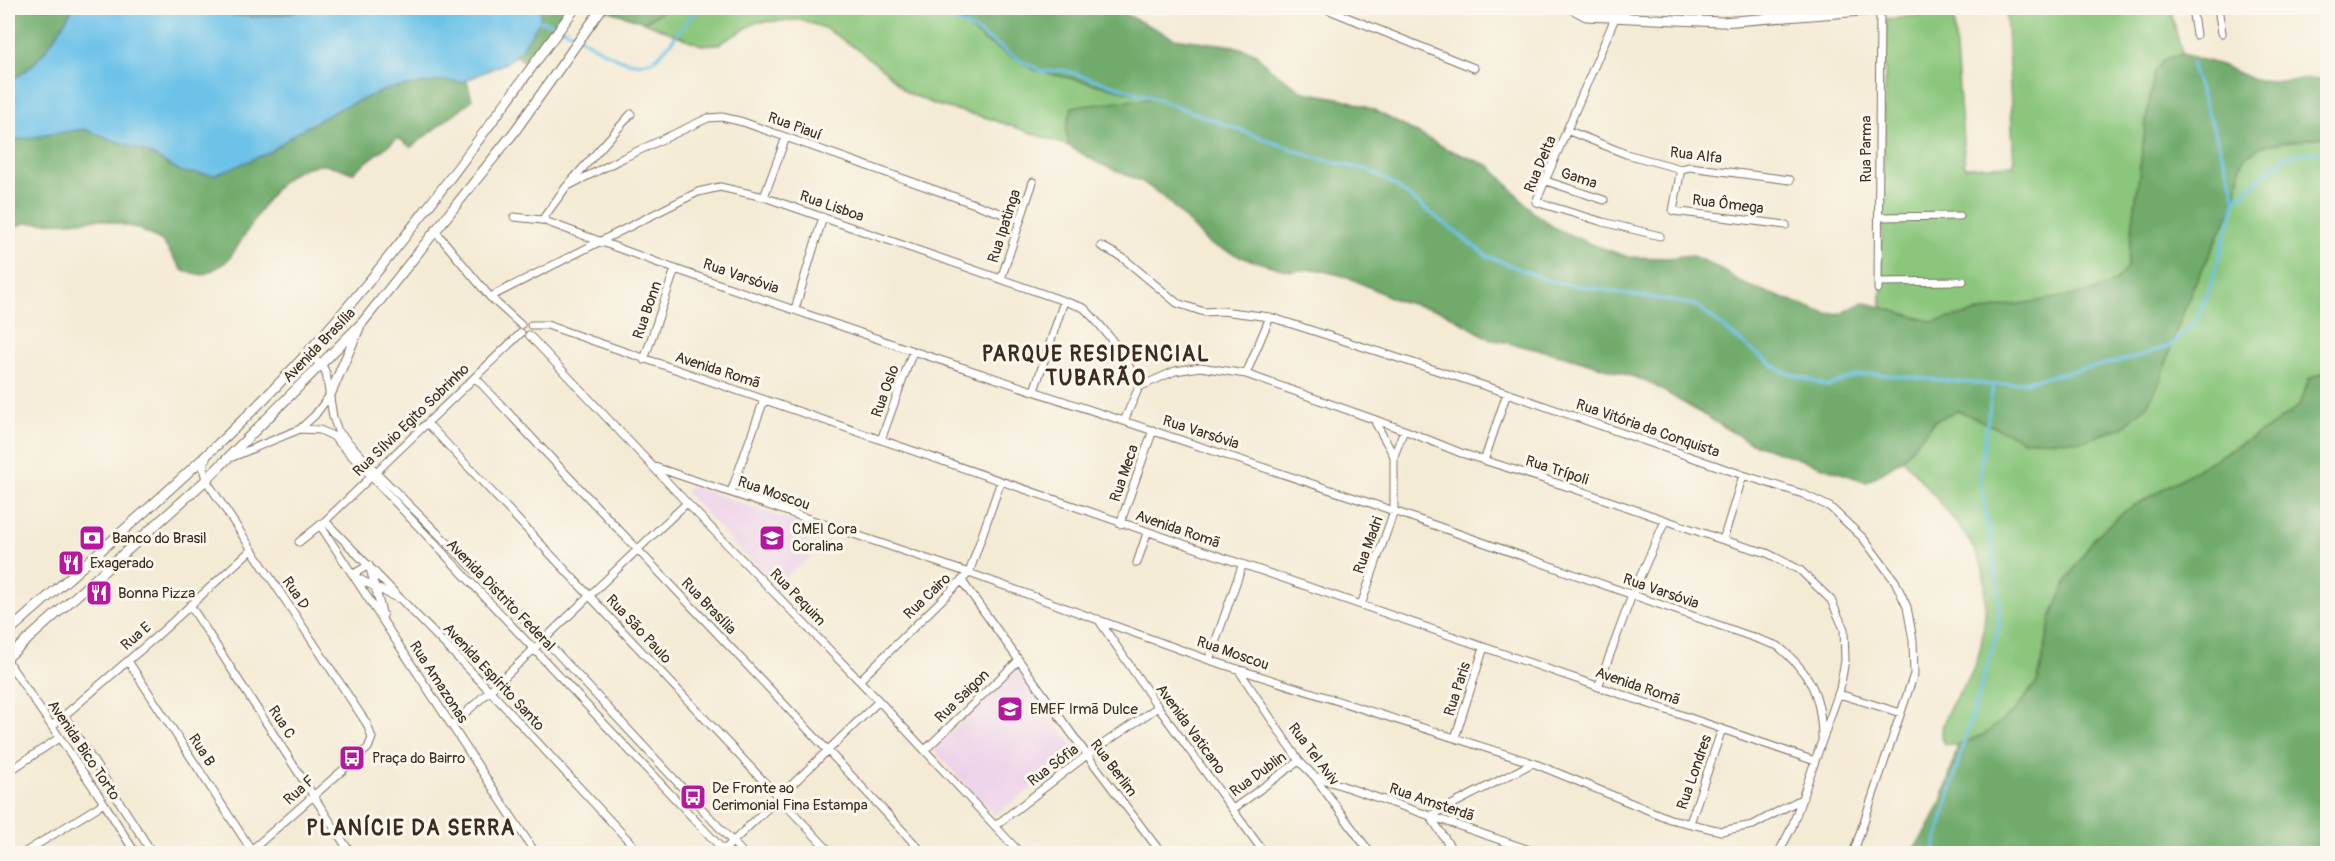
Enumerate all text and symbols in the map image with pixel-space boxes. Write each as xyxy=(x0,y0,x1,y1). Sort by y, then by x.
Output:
street label: Rua Piauí xyxy=(765,108,824,145)
street label: Rua Parma xyxy=(1857,116,1876,182)
street label: Rua Delta xyxy=(1520,133,1561,195)
street label: Rua Alfa xyxy=(1669,143,1723,168)
street label: Gama xyxy=(1558,164,1600,193)
street label: Rua Lisboa xyxy=(797,187,866,226)
street label: Rua Ipatinga xyxy=(984,187,1025,265)
street label: Rua Ômega xyxy=(1691,191,1765,218)
street label: Rua Varsóvia xyxy=(700,255,781,298)
street label: Rua Bonn xyxy=(629,279,666,342)
street label: Avenida Brasília xyxy=(279,304,360,387)
district label: PARQUE RESIDENCIAL TUBARÃO xyxy=(982,341,1210,392)
street label: Avenida Romã xyxy=(673,348,763,393)
street label: Rua Sílvio Egito Sobrinho xyxy=(349,360,474,481)
street label: Rua Oslo xyxy=(867,362,904,420)
street label: Rua Vitória da Conquista xyxy=(1573,395,1722,462)
street label: Rua Varsóvia xyxy=(1160,411,1241,454)
street label: Rua Meca xyxy=(1106,442,1143,504)
street label: Rua Trípoli xyxy=(1523,451,1591,490)
street label: Rua Moscou xyxy=(735,472,813,515)
street label: Avenida Romã xyxy=(1133,506,1223,553)
street label: Rua Madri xyxy=(1349,514,1388,576)
place label: CMEI Cora Coralina xyxy=(792,520,857,556)
bank icon: Banco do Brasil xyxy=(77,523,107,553)
school or university icon: CMEI Cora Coralina xyxy=(757,523,787,553)
place label: Banco do Brasil xyxy=(112,529,207,548)
street label: Avenida Distrito Federal xyxy=(442,535,559,655)
restaurant icon: Exagerado xyxy=(56,548,86,578)
place label: Exagerado xyxy=(90,554,154,573)
street label: Rua Pequim xyxy=(766,565,830,630)
street label: Rua Cairo xyxy=(900,569,955,624)
street label: Rua Varsóvia xyxy=(1620,570,1701,613)
street label: Rua D xyxy=(278,573,313,613)
street label: Rua Brasília xyxy=(677,574,740,639)
restaurant icon: Bonna Pizza xyxy=(84,578,114,608)
place label: Bonna Pizza xyxy=(118,584,195,603)
street label: Rua São Paulo xyxy=(602,591,676,668)
street label: Rua E xyxy=(117,618,156,655)
street label: Avenida Espírito Santo xyxy=(439,620,548,735)
street label: Rua Moscou xyxy=(1194,632,1272,675)
street label: Rua Amazonas xyxy=(405,638,472,727)
street label: Rua Paris xyxy=(1440,659,1475,719)
street label: Avenida Romã xyxy=(1593,663,1683,710)
street label: Rua Saigon xyxy=(931,666,994,727)
street label: Avenida Vaticano xyxy=(1152,681,1230,778)
school or university icon: EMEF Irmã Dulce xyxy=(995,694,1025,724)
street label: Avenida Bico Torto xyxy=(43,697,124,804)
place label: EMEF Irmã Dulce xyxy=(1030,700,1138,719)
street label: Rua C xyxy=(264,702,299,742)
street label: Rua Tel Aviv xyxy=(1284,719,1343,790)
street label: Rua B xyxy=(184,730,219,770)
street label: Rua Londres xyxy=(1673,732,1716,812)
street label: Rua Berlim xyxy=(1086,736,1141,801)
street label: Rua Sófia xyxy=(1024,740,1083,791)
bus stop icon: Praça do Bairro xyxy=(337,743,367,773)
street label: Rua Dublin xyxy=(1226,748,1290,801)
place label: Praça do Bairro xyxy=(372,749,465,768)
street label: Rua F xyxy=(280,772,319,809)
place label: De Fronte ao Cerimonial Fina Estampa xyxy=(712,779,868,815)
street label: Rua Amsterdã xyxy=(1387,779,1477,826)
bus stop icon: De Fronte ao Cerimonial Fina Estampa xyxy=(678,782,708,812)
district label: PLANÍCIE DA SERRA xyxy=(306,814,516,842)

